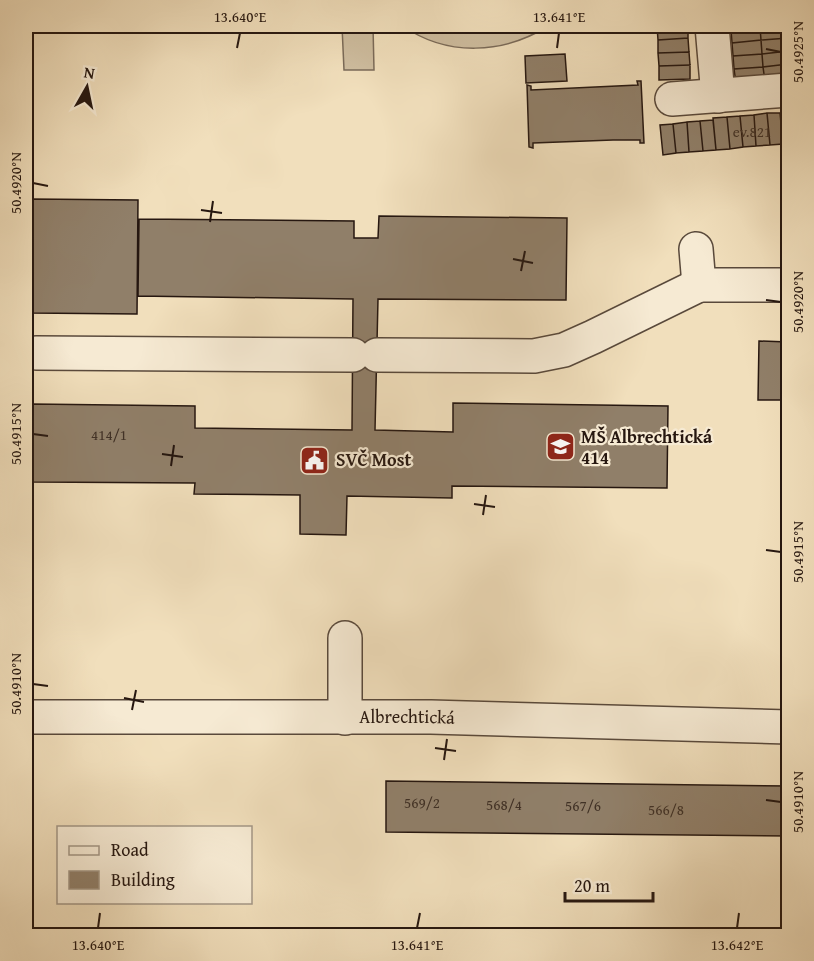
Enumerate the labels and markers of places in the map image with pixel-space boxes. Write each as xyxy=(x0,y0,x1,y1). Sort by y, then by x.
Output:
place label: MŠ Albrechtická 414 xyxy=(581,423,713,471)
school or university icon: MŠ Albrechtická 414 xyxy=(544,431,576,463)
public building icon: SVČ Most xyxy=(299,444,331,476)
place label: SVČ Most xyxy=(336,446,411,473)

